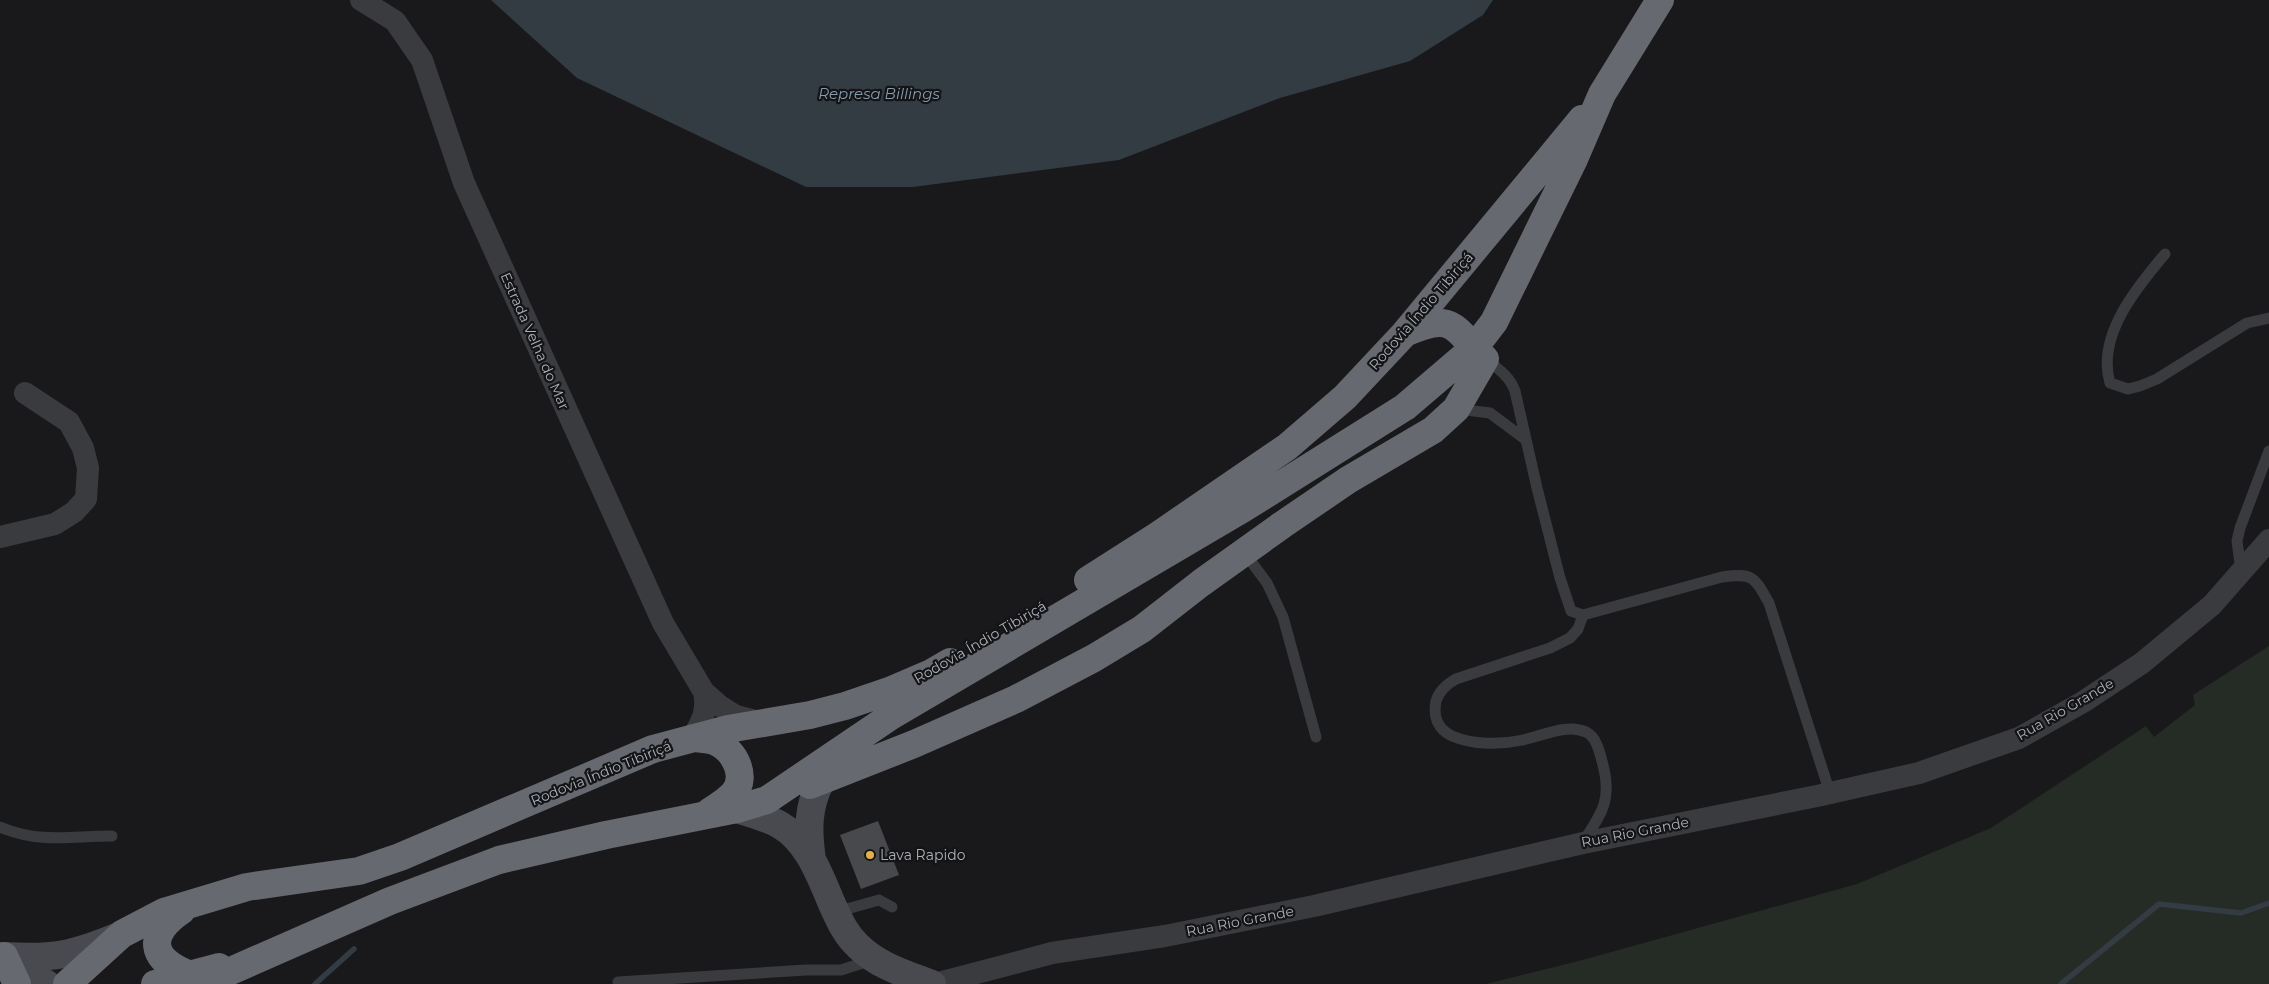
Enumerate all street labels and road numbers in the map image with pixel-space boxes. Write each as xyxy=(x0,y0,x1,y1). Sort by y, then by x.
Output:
street label: Rodovia Índio Tibiriçá xyxy=(1365,248,1477,374)
street label: Estrada Velha do Mar xyxy=(497,270,574,413)
street label: Rodovia Índio Tibiriçá xyxy=(910,597,1050,687)
street label: Rua Rio Grande xyxy=(2013,674,2117,744)
street label: Rodovia Índio Tibiriçá xyxy=(528,737,674,809)
street label: Rua Rio Grande xyxy=(1580,813,1690,851)
street label: Rua Rio Grande xyxy=(1185,902,1295,940)

